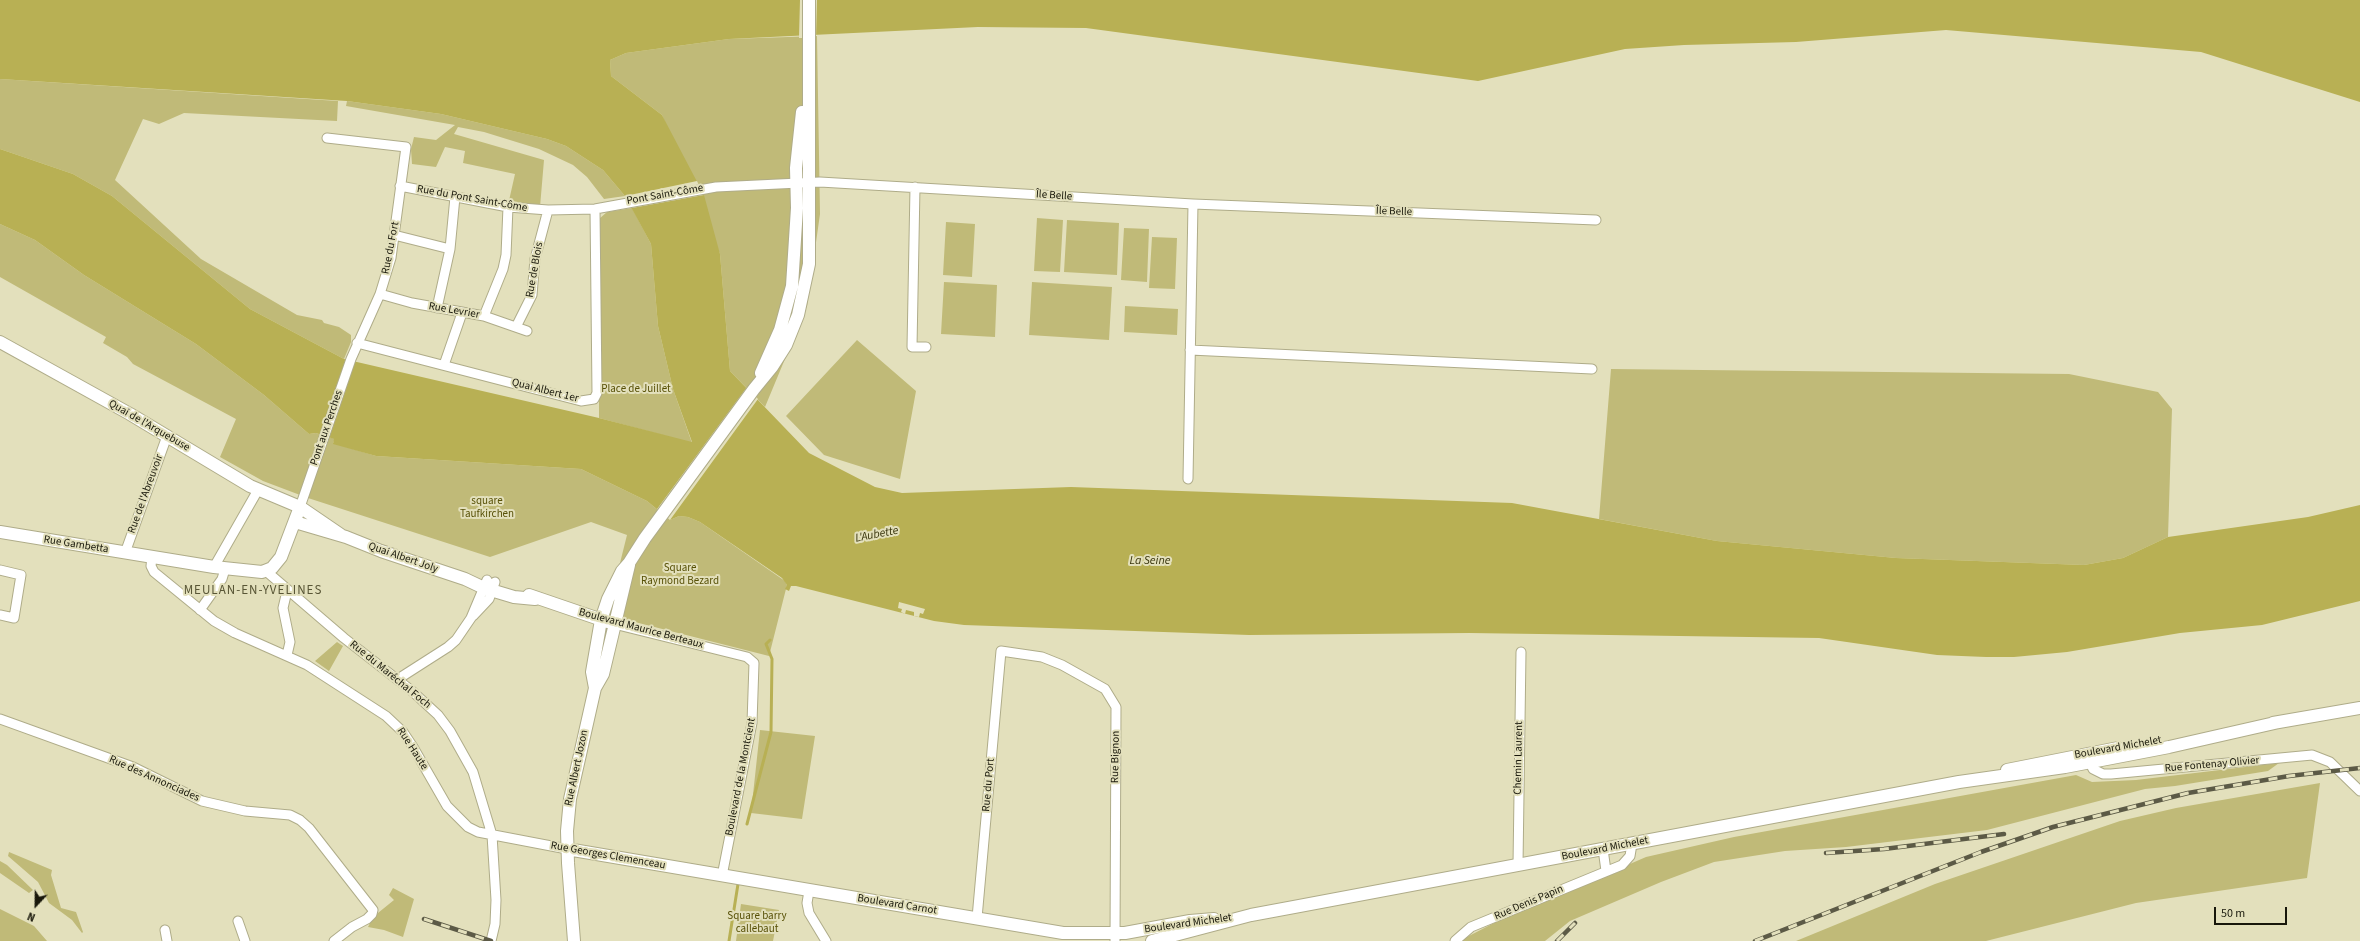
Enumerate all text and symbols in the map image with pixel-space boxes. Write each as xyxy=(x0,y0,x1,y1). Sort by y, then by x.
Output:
street label: Pont Saint-Côme xyxy=(626,182,704,208)
street label: Rue du Pont Saint-Côme xyxy=(416,183,528,215)
street label: Île Belle xyxy=(1035,188,1073,204)
street label: Île Belle xyxy=(1376,205,1412,219)
street label: Rue du Fort xyxy=(379,221,403,275)
street label: Rue de Blois xyxy=(524,241,546,299)
street label: Rue Levrier xyxy=(427,300,481,322)
street label: Quai Albert 1er xyxy=(510,376,580,406)
park label: Place de Juillet xyxy=(601,383,671,397)
street label: Pont aux Perches xyxy=(308,389,346,467)
street label: Quai de l'Arquebuse xyxy=(106,397,192,455)
street label: Rue de l'Abreuvoir xyxy=(126,453,166,535)
park label: square Taufkirchen xyxy=(460,495,514,521)
water label: L'Aubette xyxy=(854,524,900,546)
street label: Rue Gambetta xyxy=(43,533,109,557)
street label: Quai Albert Joly xyxy=(366,540,440,576)
water label: La Seine xyxy=(1130,554,1170,568)
park label: Square Raymond Bezard xyxy=(641,562,719,588)
district label: MEULAN-EN-YVELINES xyxy=(184,583,322,599)
street label: Boulevard Maurice Berteaux xyxy=(577,606,705,652)
street label: Rue du Maréchal Foch xyxy=(347,638,433,712)
street label: Boulevard de la Montcient xyxy=(723,717,759,837)
street label: Chemin Laurent xyxy=(1512,721,1526,795)
street label: Rue Haute xyxy=(393,725,431,773)
street label: Rue Albert Jozon xyxy=(562,729,592,807)
street label: Rue Bignon xyxy=(1109,731,1123,783)
street label: Boulevard Michelet xyxy=(2073,734,2163,762)
street label: Rue des Annonciades xyxy=(107,753,201,805)
street label: Rue Fontenay Olivier xyxy=(2164,754,2260,776)
street label: Rue du Port xyxy=(980,758,998,812)
street label: Boulevard Michelet xyxy=(1560,834,1650,864)
street label: Rue Georges Clemenceau xyxy=(550,839,666,873)
street label: Rue Denis Papin xyxy=(1492,883,1566,923)
north arrow xyxy=(16,885,56,925)
street label: Boulevard Carnot xyxy=(856,892,938,918)
scale bar xyxy=(2216,899,2289,925)
text: 50 m xyxy=(2221,905,2245,922)
text: N xyxy=(25,908,38,925)
park label: Square barry callebaut xyxy=(727,910,787,936)
street label: Boulevard Michelet xyxy=(1143,911,1233,937)

